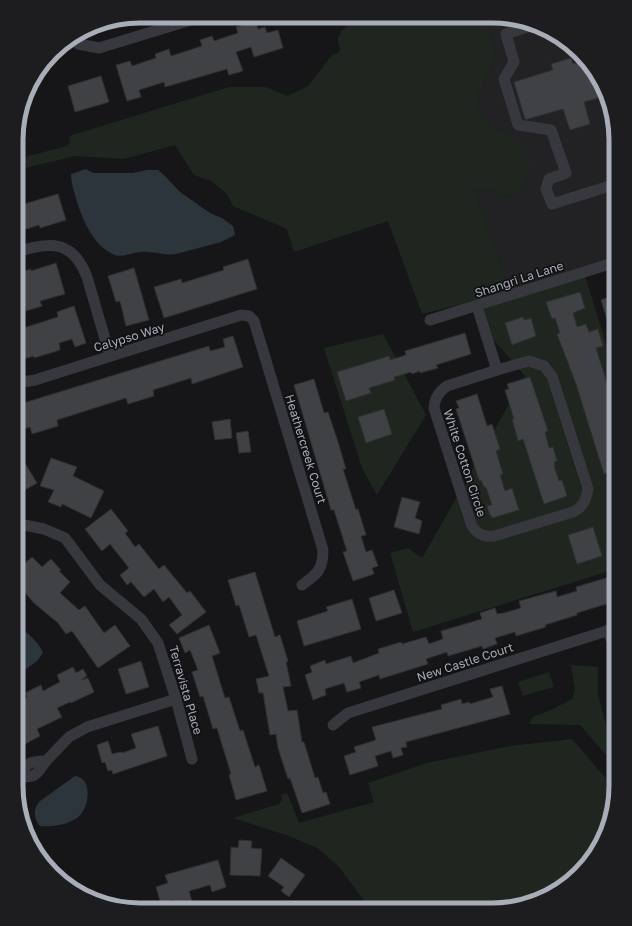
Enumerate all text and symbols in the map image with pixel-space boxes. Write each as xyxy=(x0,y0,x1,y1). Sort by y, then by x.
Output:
street label: Shangri La Lane xyxy=(473,258,565,300)
street label: Calypso Way xyxy=(92,319,167,355)
street label: Heathercreek Court xyxy=(282,392,330,506)
street label: White Cotton Circle xyxy=(440,407,490,519)
street label: New Castle Court xyxy=(415,639,515,685)
street label: Terravista Place xyxy=(166,644,206,736)

